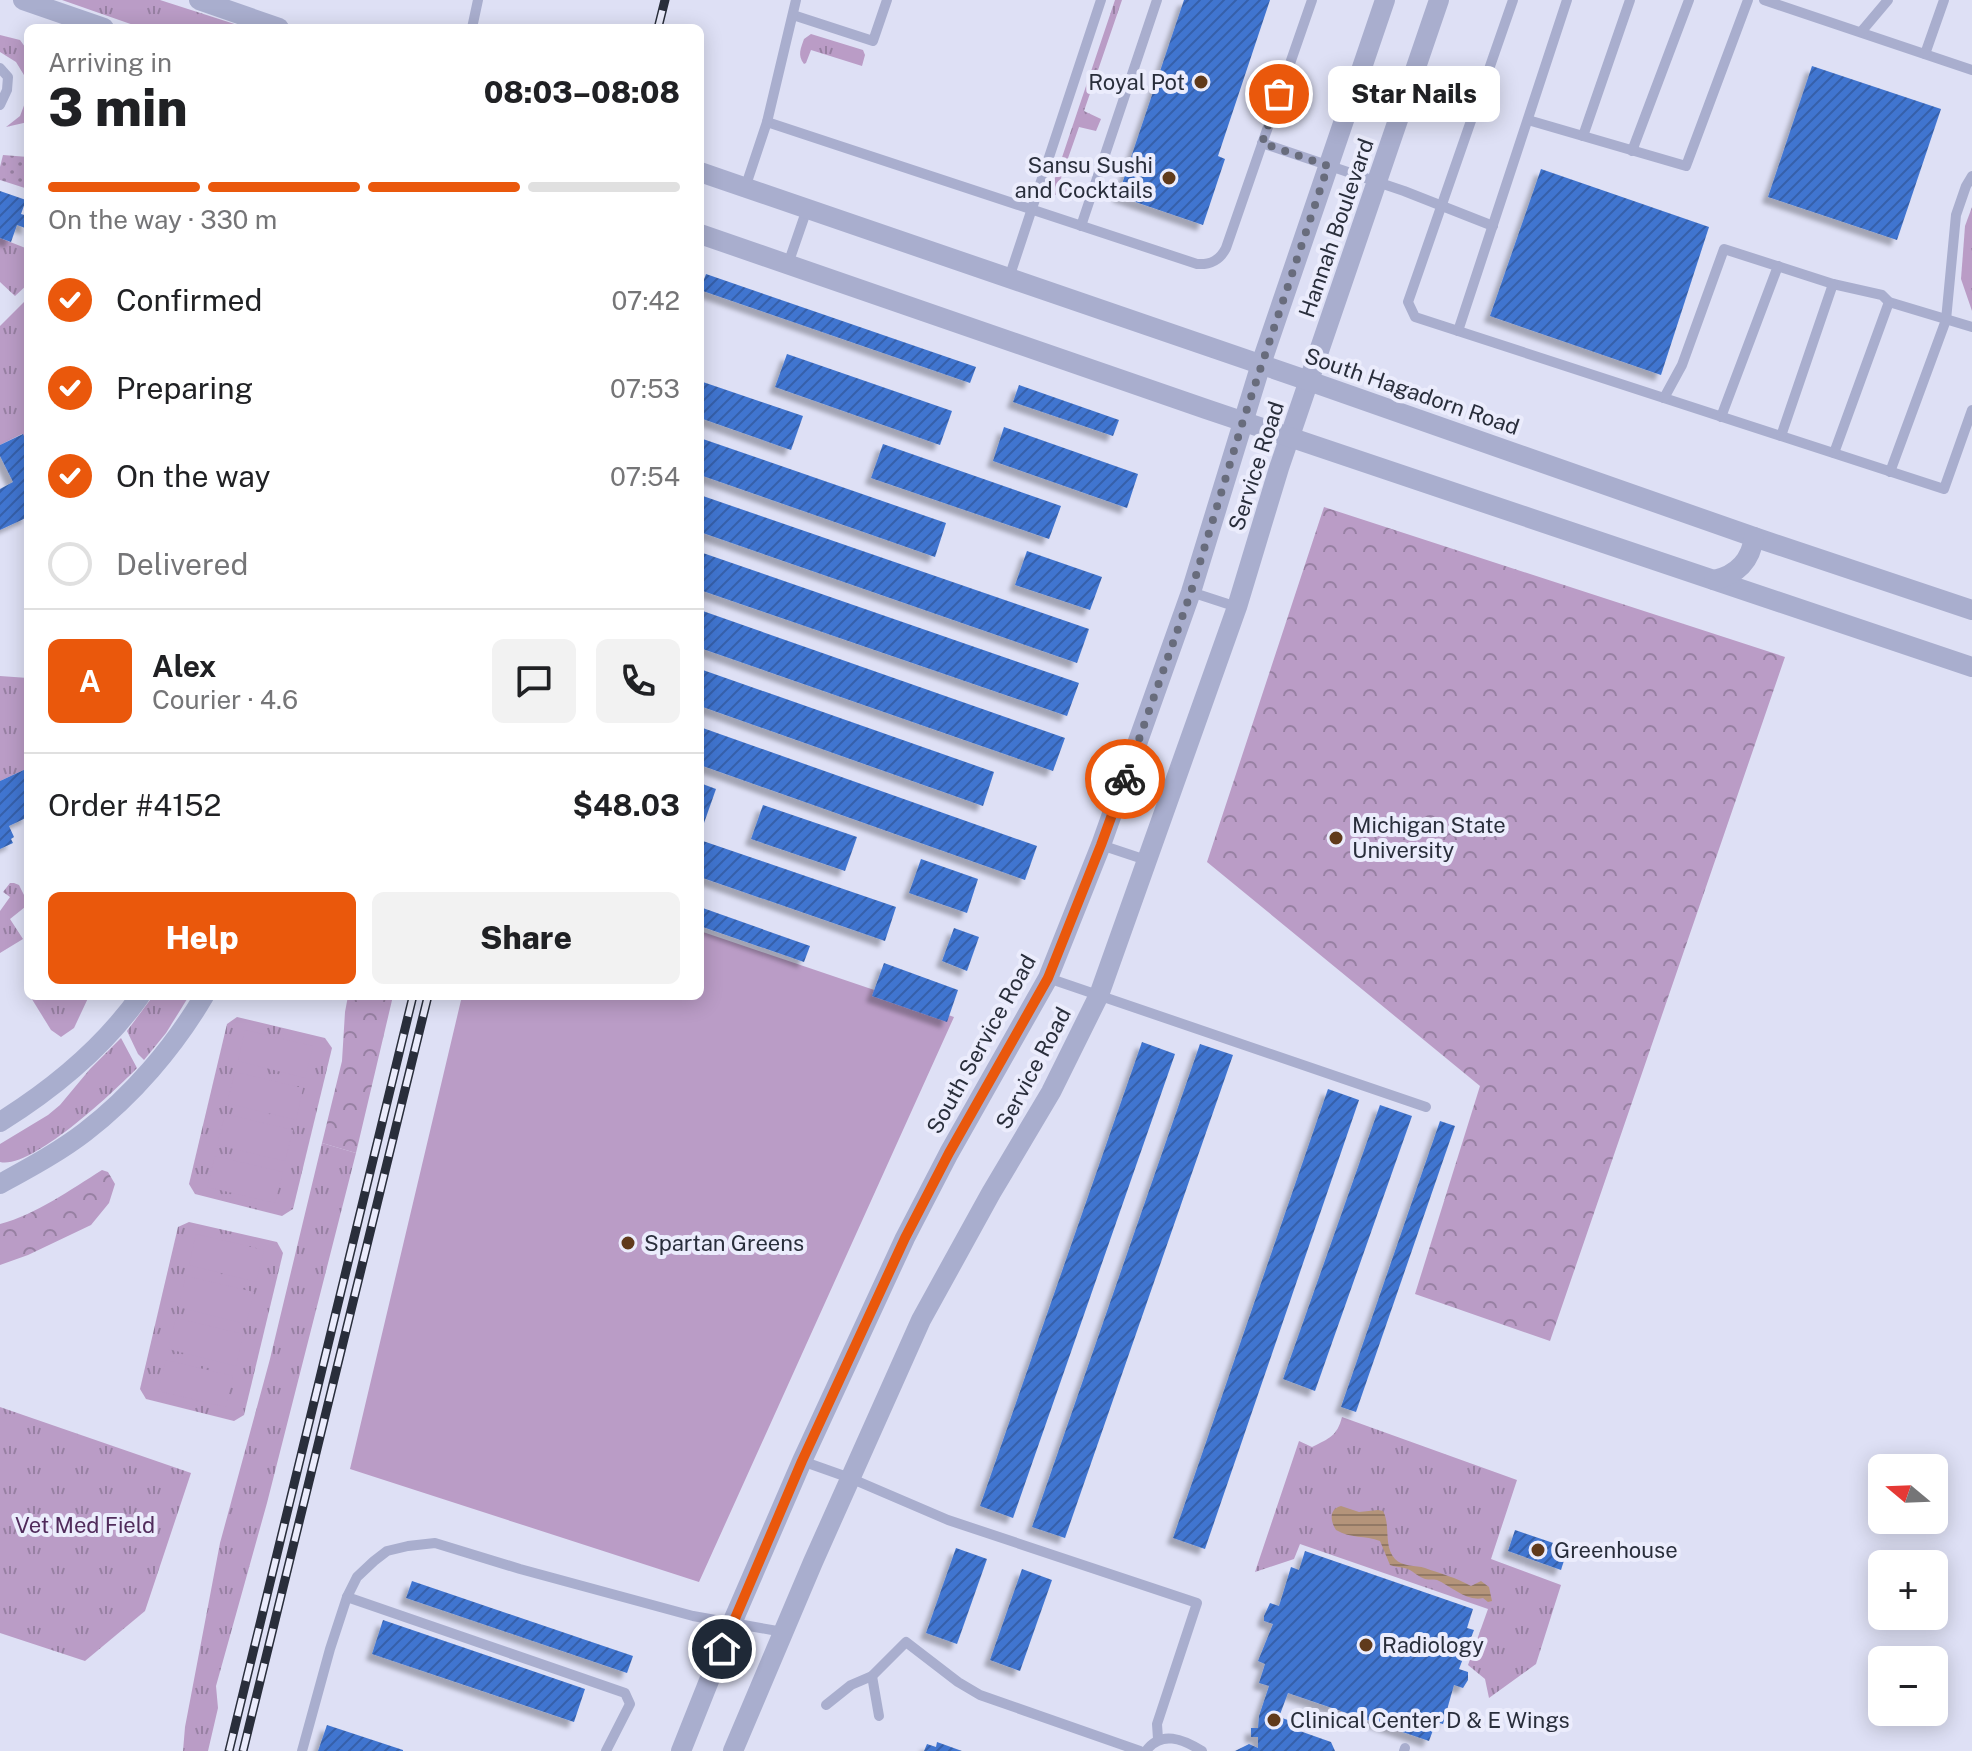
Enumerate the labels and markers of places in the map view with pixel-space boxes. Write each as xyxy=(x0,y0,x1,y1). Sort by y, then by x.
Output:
pin xyxy=(1245,60,1313,128)
callout: Star Nails xyxy=(1327,66,1499,122)
place label: Royal Pot xyxy=(1088,69,1185,95)
marker: Royal Pot xyxy=(1192,73,1210,91)
place label: Sansu Sushi and Cocktails xyxy=(1015,152,1153,203)
marker: Sansu Sushi and Cocktails xyxy=(1160,169,1178,187)
place label: Michigan State University xyxy=(1352,812,1506,863)
marker: Michigan State University xyxy=(1327,829,1345,847)
place label: Spartan Greens xyxy=(644,1230,804,1256)
marker: Spartan Greens xyxy=(619,1234,637,1252)
place label: Greenhouse xyxy=(1554,1537,1678,1563)
marker: Greenhouse xyxy=(1529,1541,1547,1559)
pin xyxy=(688,1615,756,1683)
place label: Radiology xyxy=(1382,1632,1484,1658)
marker: Radiology xyxy=(1357,1636,1375,1654)
place label: Clinical Center D & E Wings xyxy=(1290,1707,1570,1733)
marker: Clinical Center D & E Wings xyxy=(1265,1711,1283,1729)

